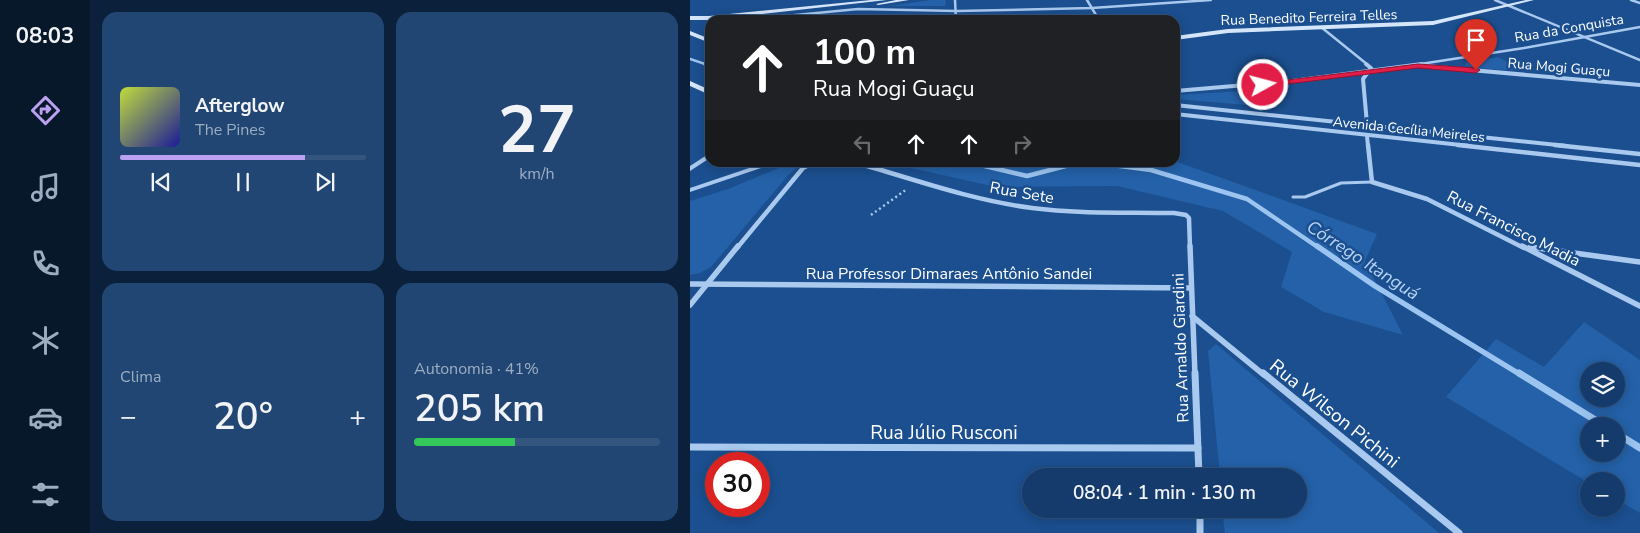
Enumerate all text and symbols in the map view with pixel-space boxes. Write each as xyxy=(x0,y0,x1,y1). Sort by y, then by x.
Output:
street label: Rua Benedito Ferreira Telles xyxy=(1220,5,1398,30)
street label: Rua da Conquista xyxy=(1513,10,1625,47)
pin xyxy=(1455,19,1497,70)
text: 08:03 xyxy=(16,21,74,51)
icon: arrive xyxy=(1462,26,1490,54)
text: 100 m xyxy=(813,29,916,76)
icon: ahead xyxy=(730,35,795,100)
street label: Rua Mogi Guaçu xyxy=(1507,54,1611,81)
position arrow xyxy=(1236,58,1288,110)
text: Rua Mogi Guaçu xyxy=(813,74,975,104)
text: 27 xyxy=(498,86,576,175)
icon: directions xyxy=(28,93,63,128)
text: Afterglow xyxy=(195,93,285,119)
street label: Avenida Cecília Meireles xyxy=(1332,112,1486,147)
text: The Pines xyxy=(195,119,265,141)
icon: left xyxy=(849,130,877,158)
icon: ahead xyxy=(902,130,930,158)
icon: ahead xyxy=(955,130,983,158)
icon: right xyxy=(1008,130,1036,158)
text: km/h xyxy=(519,163,555,185)
icon: previous xyxy=(147,168,175,196)
icon: pause xyxy=(229,168,257,196)
icon: next xyxy=(311,168,339,196)
icon: music xyxy=(28,170,63,205)
street label: Rua Sete xyxy=(988,177,1056,209)
street label: Rua Francisco Madia xyxy=(1443,186,1584,272)
water label: Córrego Itanguá xyxy=(1302,215,1424,306)
icon: phone xyxy=(28,246,63,281)
street label: Rua Professor Dimaraes Antônio Sandei xyxy=(806,263,1092,285)
street label: Rua Arnaldo Giardini xyxy=(1167,273,1195,423)
icon: climate xyxy=(28,323,63,358)
street label: Rua Wilson Pichini xyxy=(1264,353,1405,474)
text: Autonomia · 41% xyxy=(414,358,539,380)
map controls xyxy=(1580,362,1625,517)
button: layers xyxy=(1580,362,1625,407)
text: Clima xyxy=(120,366,161,388)
text: 205 km xyxy=(414,383,545,434)
text: 20° xyxy=(213,391,273,442)
text: − xyxy=(120,398,137,436)
text: + xyxy=(349,398,366,436)
icon: car xyxy=(28,400,63,435)
button: + xyxy=(1580,417,1625,462)
street label: Rua Júlio Rusconi xyxy=(870,420,1018,446)
speed limit sign: 30 xyxy=(705,452,770,517)
button: − xyxy=(1580,472,1625,517)
icon: filters xyxy=(28,477,63,512)
text: 08:04 · 1 min · 130 m xyxy=(1073,480,1256,506)

